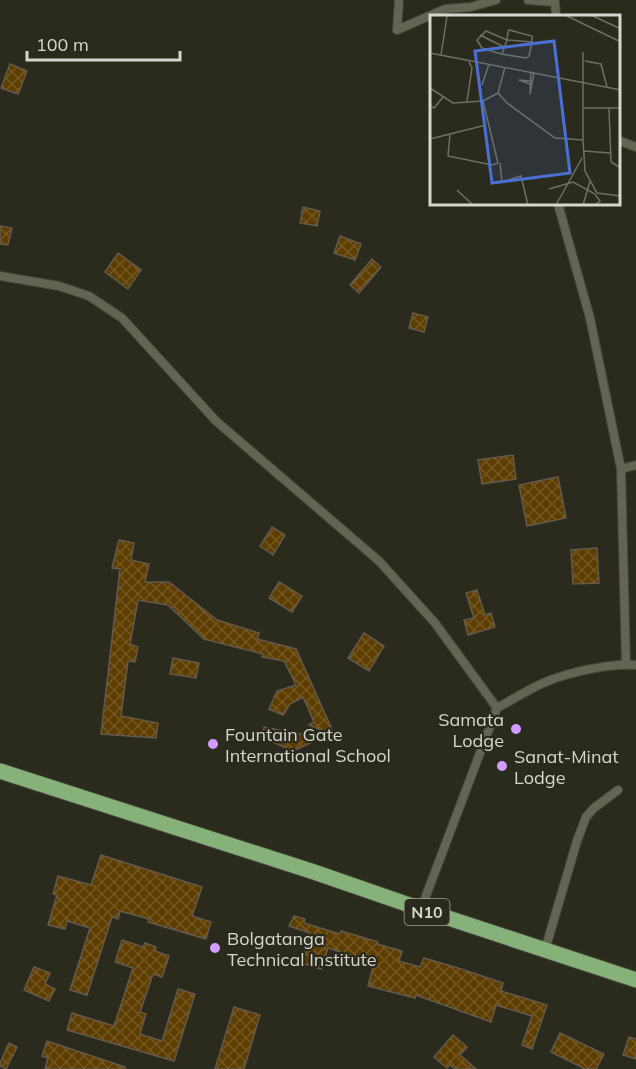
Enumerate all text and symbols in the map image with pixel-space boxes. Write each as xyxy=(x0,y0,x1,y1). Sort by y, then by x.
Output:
inset map xyxy=(430,15,621,206)
scale bar xyxy=(27,24,180,62)
text: 100 m xyxy=(36,33,89,56)
place label: Samata Lodge xyxy=(438,708,504,752)
marker: Samata Lodge xyxy=(509,722,523,736)
place label: Fountain Gate International School xyxy=(225,723,391,767)
marker: Fountain Gate International School xyxy=(206,737,220,751)
place label: Sanat-Minat Lodge xyxy=(514,745,619,789)
marker: Sanat-Minat Lodge xyxy=(495,759,509,773)
road number: N10 xyxy=(404,899,450,925)
place label: Bolgatanga Technical Institute xyxy=(227,927,377,971)
marker: Bolgatanga Technical Institute xyxy=(208,941,222,955)

